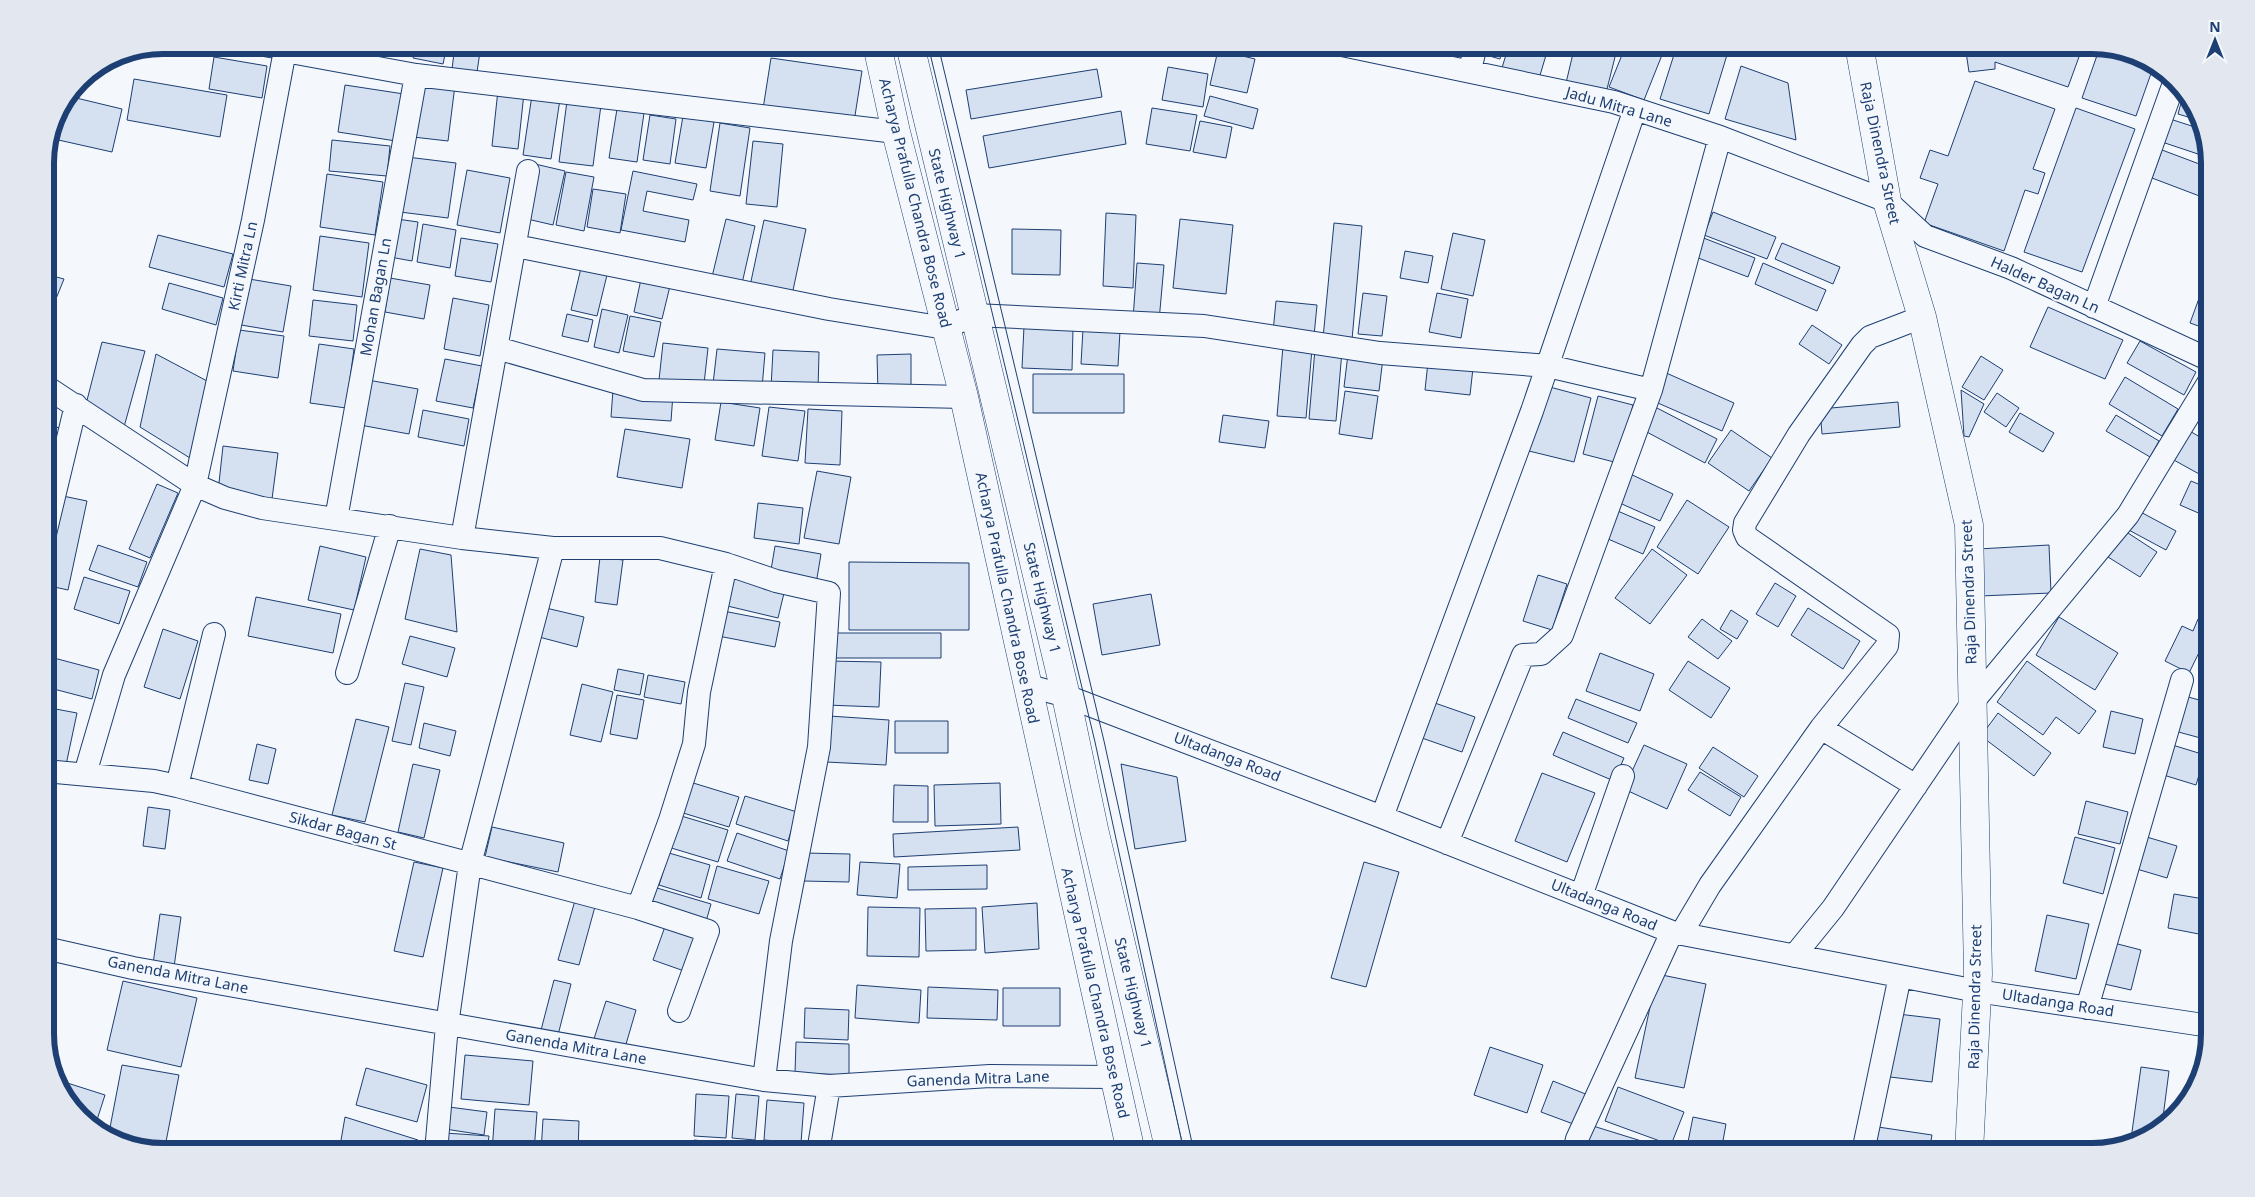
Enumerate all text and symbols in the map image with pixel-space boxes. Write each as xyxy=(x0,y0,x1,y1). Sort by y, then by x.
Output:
north arrow xyxy=(2190,15,2240,65)
text: N xyxy=(2209,17,2221,36)
street label: Acharya Prafulla Chandra Bose Road xyxy=(875,76,957,330)
street label: Raja Dinendra Street xyxy=(1856,80,1906,226)
street label: Jadu Mitra Lane xyxy=(1562,81,1675,131)
street label: State Highway 1 xyxy=(925,146,971,261)
street label: Kirti Mitra Ln xyxy=(223,219,261,312)
street label: Mohan Bagan Ln xyxy=(355,236,395,357)
street label: Halder Bagan Ln xyxy=(1988,251,2103,317)
street label: Acharya Prafulla Chandra Bose Road xyxy=(972,470,1044,725)
street label: Raja Dinendra Street xyxy=(1955,519,1981,665)
street label: State Highway 1 xyxy=(1020,540,1066,655)
street label: Ultadanga Road xyxy=(1171,726,1284,786)
street label: Sikdar Bagan St xyxy=(287,806,400,854)
street label: Acharya Prafulla Chandra Bose Road xyxy=(1057,865,1135,1120)
street label: Ultadanga Road xyxy=(1548,874,1661,935)
street label: Raja Dinendra Street xyxy=(1963,924,1985,1070)
street label: State Highway 1 xyxy=(1111,935,1157,1050)
street label: Ganenda Mitra Lane xyxy=(106,951,250,997)
street label: Ultadanga Road xyxy=(2001,983,2116,1021)
street label: Ganenda Mitra Lane xyxy=(504,1024,648,1068)
street label: Ganenda Mitra Lane xyxy=(906,1066,1050,1090)

